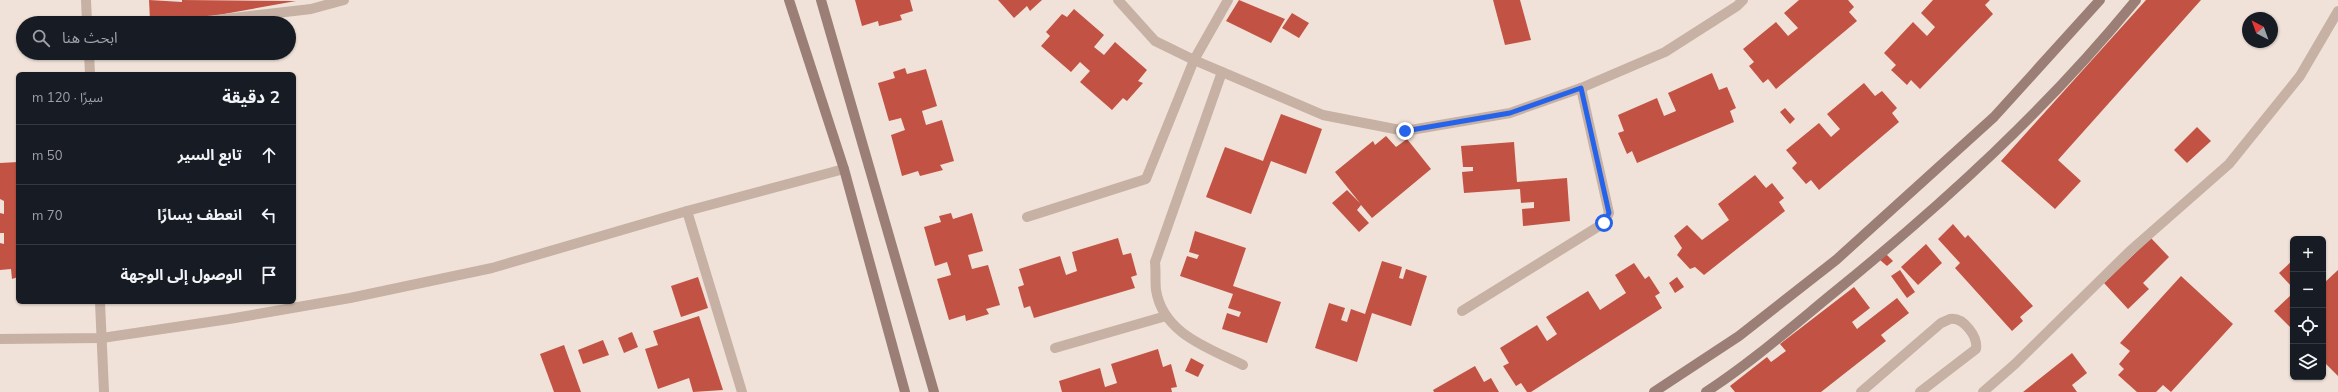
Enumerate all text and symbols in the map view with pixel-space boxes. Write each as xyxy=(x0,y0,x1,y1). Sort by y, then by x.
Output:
north arrow xyxy=(2242,12,2278,48)
search box xyxy=(16,16,296,60)
icon: search xyxy=(30,27,52,49)
text: ابحث هنا xyxy=(62,28,118,47)
text: 2 دقيقة xyxy=(222,86,280,107)
text: سيرًا · 120 m xyxy=(32,89,103,105)
route end xyxy=(1396,122,1414,140)
icon: ahead xyxy=(258,144,280,166)
text: تابع السير xyxy=(178,145,242,164)
text: 50 m xyxy=(32,147,62,163)
icon: left xyxy=(258,204,280,226)
text: انعطف يسارًا xyxy=(157,205,242,224)
text: 70 m xyxy=(32,207,62,223)
route start xyxy=(1595,214,1613,232)
map controls xyxy=(2290,236,2326,380)
button: + xyxy=(2290,236,2326,272)
icon: arrive xyxy=(258,264,280,286)
text: الوصول إلى الوجهة xyxy=(121,265,242,284)
button: − xyxy=(2290,272,2326,308)
button: locate xyxy=(2290,308,2326,344)
button: layers xyxy=(2290,344,2326,380)

